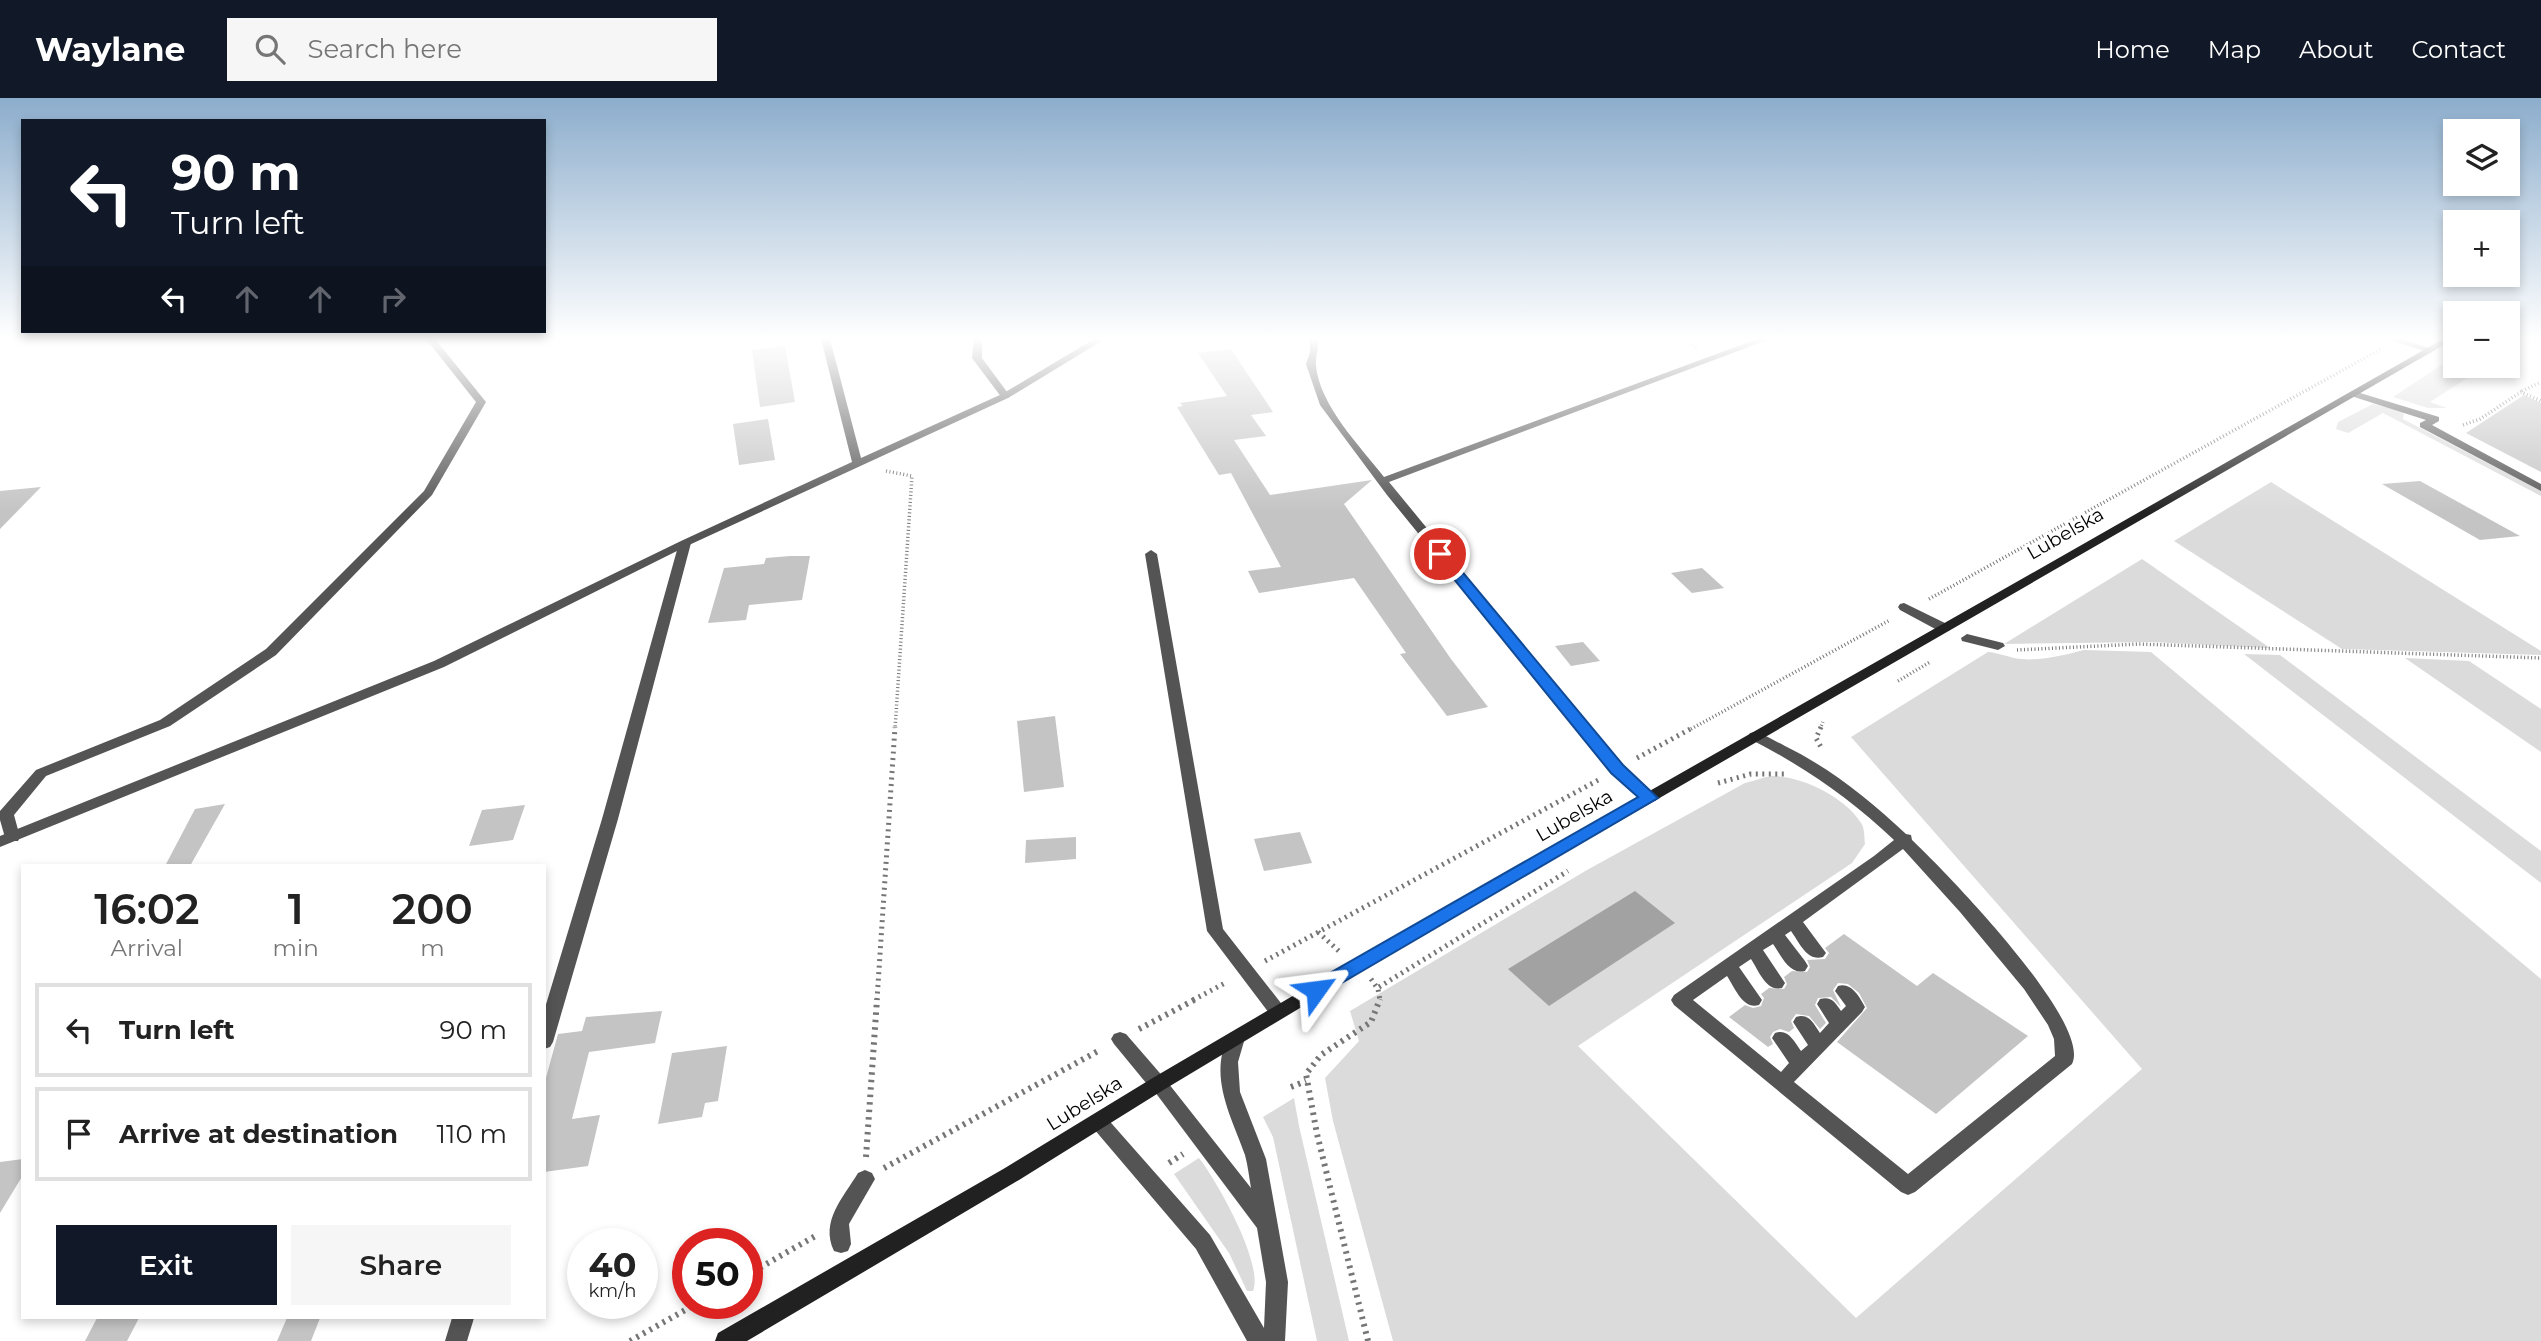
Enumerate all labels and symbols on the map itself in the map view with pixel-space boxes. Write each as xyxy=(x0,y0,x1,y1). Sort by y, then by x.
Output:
street label: Lubelska xyxy=(2023,502,2108,565)
pin xyxy=(1410,524,1470,584)
street label: Lubelska xyxy=(1532,784,1617,847)
position arrow xyxy=(1279,953,1353,1027)
street label: Lubelska xyxy=(1042,1071,1126,1136)
speed limit sign: 50 xyxy=(672,1228,763,1319)

